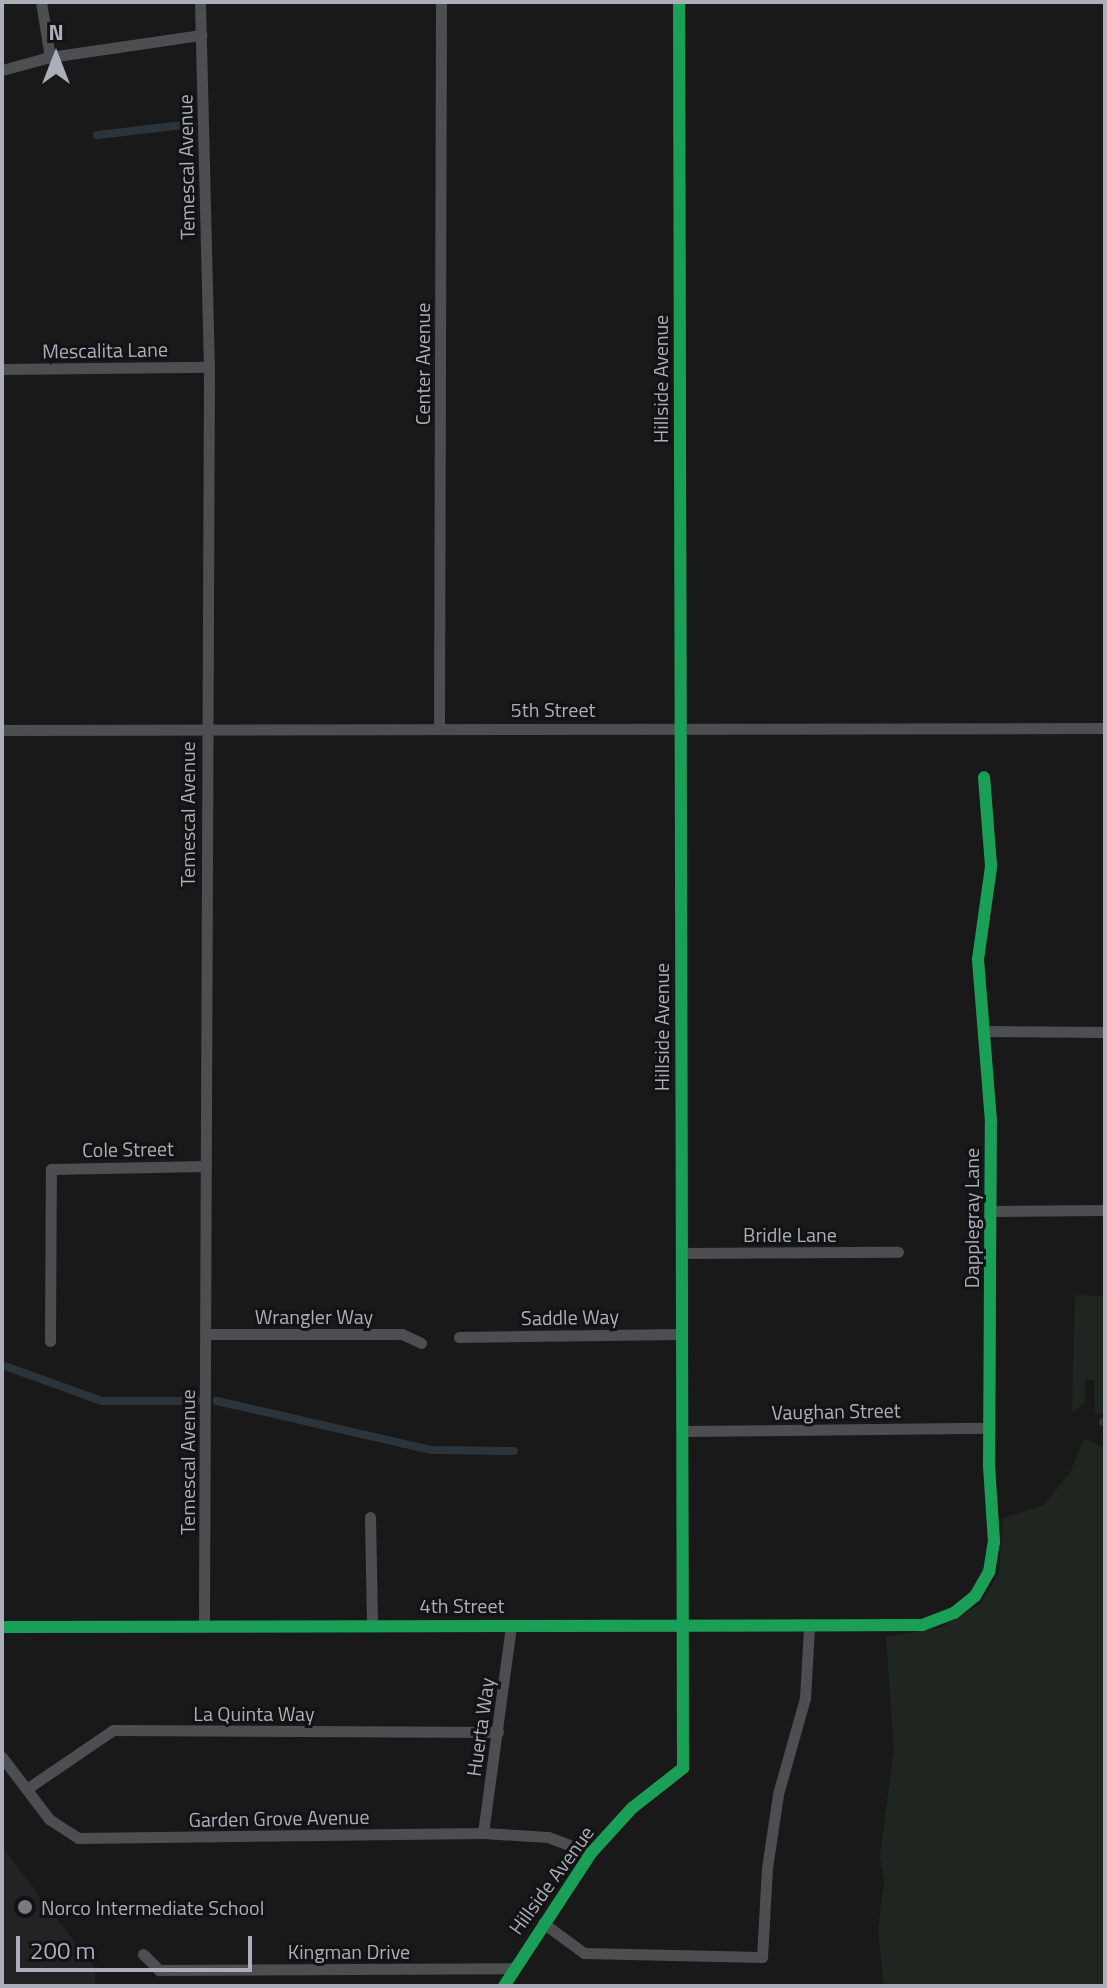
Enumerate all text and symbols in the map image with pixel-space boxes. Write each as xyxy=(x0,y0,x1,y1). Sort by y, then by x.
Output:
text: N xyxy=(48,15,64,49)
north arrow xyxy=(16,16,96,96)
street label: Temescal Avenue xyxy=(173,94,199,240)
street label: Center Avenue xyxy=(410,303,434,425)
street label: Hillside Avenue xyxy=(648,315,672,443)
street label: Mescalita Lane xyxy=(42,337,168,363)
street label: 5th Street xyxy=(511,697,595,721)
street label: Temescal Avenue xyxy=(175,741,199,887)
street label: Hillside Avenue xyxy=(649,963,673,1091)
street label: Cole Street xyxy=(82,1136,174,1162)
street label: Dapplegray Lane xyxy=(959,1148,983,1288)
street label: Bridle Lane xyxy=(743,1222,837,1246)
street label: Wrangler Way xyxy=(255,1304,373,1328)
street label: Saddle Way xyxy=(521,1304,619,1330)
street label: Temescal Avenue xyxy=(175,1389,199,1535)
street label: Vaughan Street xyxy=(771,1398,901,1424)
street label: 4th Street xyxy=(420,1593,504,1617)
street label: Huerta Way xyxy=(461,1676,499,1778)
street label: La Quinta Way xyxy=(193,1701,315,1725)
street label: Garden Grove Avenue xyxy=(188,1804,370,1832)
street label: Hillside Avenue xyxy=(504,1821,598,1939)
place label: Norco Intermediate School xyxy=(41,1895,264,1919)
marker: Norco Intermediate School xyxy=(16,1898,34,1916)
scale bar xyxy=(20,1920,256,1970)
text: 200 m xyxy=(30,1932,96,1968)
street label: Kingman Drive xyxy=(288,1939,410,1963)

